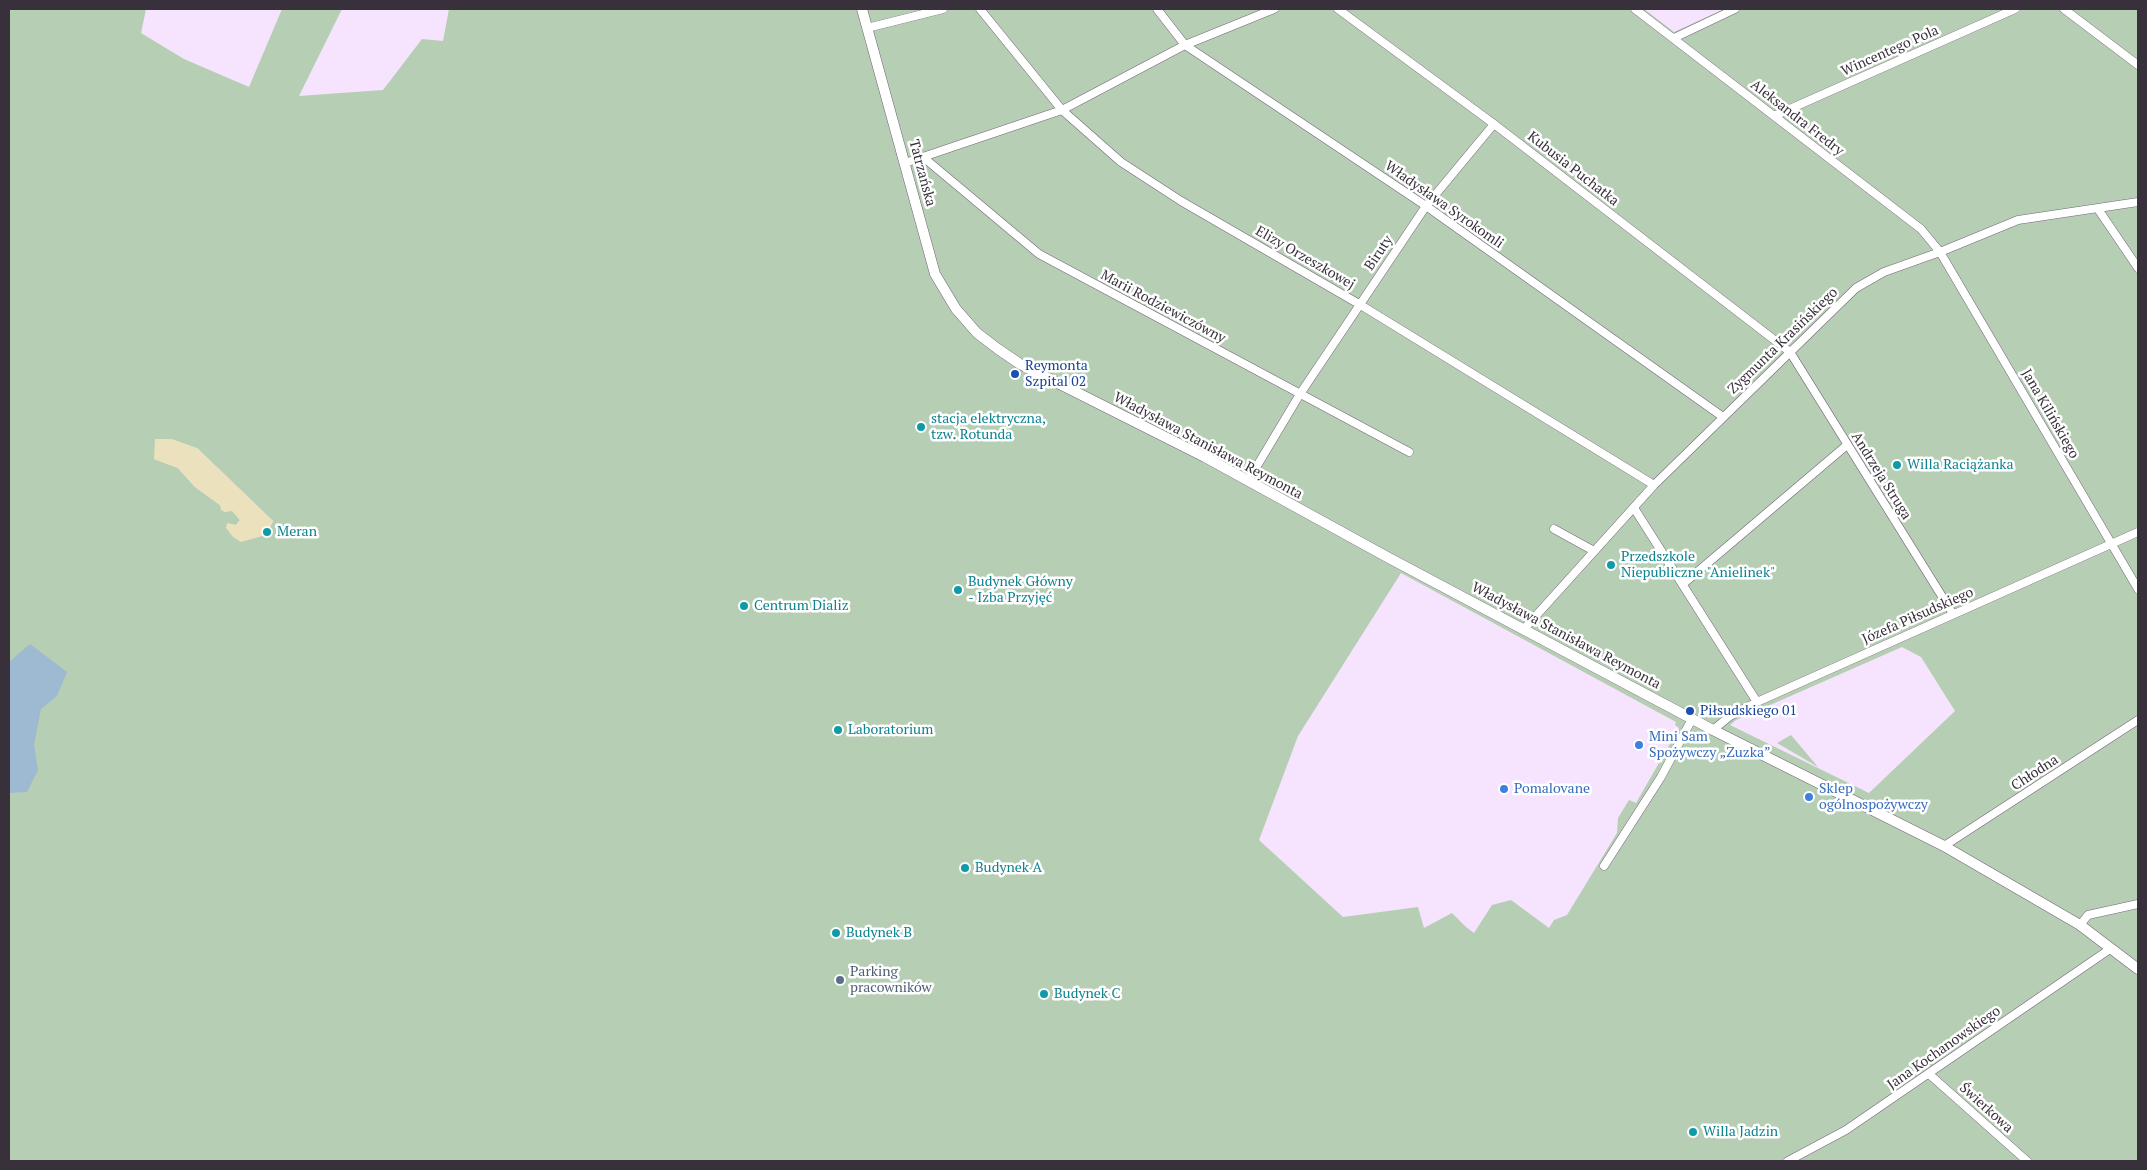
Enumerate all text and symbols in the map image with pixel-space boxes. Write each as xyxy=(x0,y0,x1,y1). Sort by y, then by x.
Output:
street label: Wincentego Pola xyxy=(1839,22,1941,80)
street label: Aleksandra Fredry xyxy=(1747,76,1847,160)
street label: Kubusia Puchatka xyxy=(1524,128,1622,210)
street label: Tatrzańska xyxy=(905,138,939,208)
street label: Władysława Syrokomli xyxy=(1381,158,1507,252)
street label: Elizy Orzeszkowej xyxy=(1252,223,1358,293)
street label: Biruty xyxy=(1361,232,1397,274)
street label: Marii Rodziewiczówny xyxy=(1098,267,1228,347)
street label: Zygmunta Krasińskiego xyxy=(1725,284,1841,398)
place label: Reymonta Szpital 02 xyxy=(1025,358,1088,391)
street label: Jana Kilińskiego xyxy=(2018,366,2082,462)
marker: Reymonta Szpital 02 xyxy=(1009,368,1021,380)
street label: Władysława Stanisława Reymonta xyxy=(1111,389,1305,503)
place label: stacja elektryczna, tzw. Rotunda xyxy=(931,411,1046,444)
marker: stacja elektryczna, tzw. Rotunda xyxy=(915,421,927,433)
street label: Andrzeja Struga xyxy=(1847,429,1915,523)
place label: Willa Raciążanka xyxy=(1907,457,2013,473)
marker: Willa Raciążanka xyxy=(1891,459,1903,471)
place label: Meran xyxy=(277,524,317,540)
marker: Meran xyxy=(261,526,273,538)
place label: Przedszkole Niepubliczne "Anielinek" xyxy=(1621,549,1775,582)
marker: Przedszkole Niepubliczne "Anielinek" xyxy=(1605,559,1617,571)
place label: Budynek Główny - Izba Przyjęć xyxy=(968,574,1073,606)
street label: Władysława Stanisława Reymonta xyxy=(1469,579,1663,693)
marker: Budynek Główny - Izba Przyjęć xyxy=(952,584,964,596)
street label: Józefa Piłsudskiego xyxy=(1860,584,1976,648)
place label: Centrum Dializ xyxy=(754,598,849,614)
marker: Centrum Dializ xyxy=(738,600,750,612)
place label: Piłsudskiego 01 xyxy=(1700,703,1797,719)
marker: Piłsudskiego 01 xyxy=(1684,705,1696,717)
place label: Laboratorium xyxy=(848,722,933,738)
marker: Laboratorium xyxy=(832,724,844,736)
place label: Mini Sam Spożywczy „Zuzka” xyxy=(1649,729,1771,762)
marker: Mini Sam Spożywczy „Zuzka” xyxy=(1633,739,1645,751)
street label: Chłodna xyxy=(2008,752,2062,794)
place label: Pomalovane xyxy=(1514,781,1590,797)
place label: Sklep ogólnospożywczy xyxy=(1819,781,1928,814)
marker: Pomalovane xyxy=(1498,783,1510,795)
marker: Sklep ogólnospożywczy xyxy=(1803,791,1815,803)
place label: Budynek A xyxy=(975,860,1042,876)
marker: Budynek A xyxy=(959,862,971,874)
place label: Budynek B xyxy=(846,925,912,941)
marker: Budynek B xyxy=(830,927,842,939)
place label: Parking pracowników xyxy=(850,964,932,996)
marker: Parking pracowników xyxy=(834,974,846,986)
place label: Budynek C xyxy=(1054,986,1120,1002)
marker: Budynek C xyxy=(1038,988,1050,1000)
street label: Jana Kochanowskiego xyxy=(1884,1003,2004,1093)
street label: Świerkowa xyxy=(1956,1080,2016,1136)
place label: Willa Jadzin xyxy=(1703,1124,1778,1140)
marker: Willa Jadzin xyxy=(1687,1126,1699,1138)

